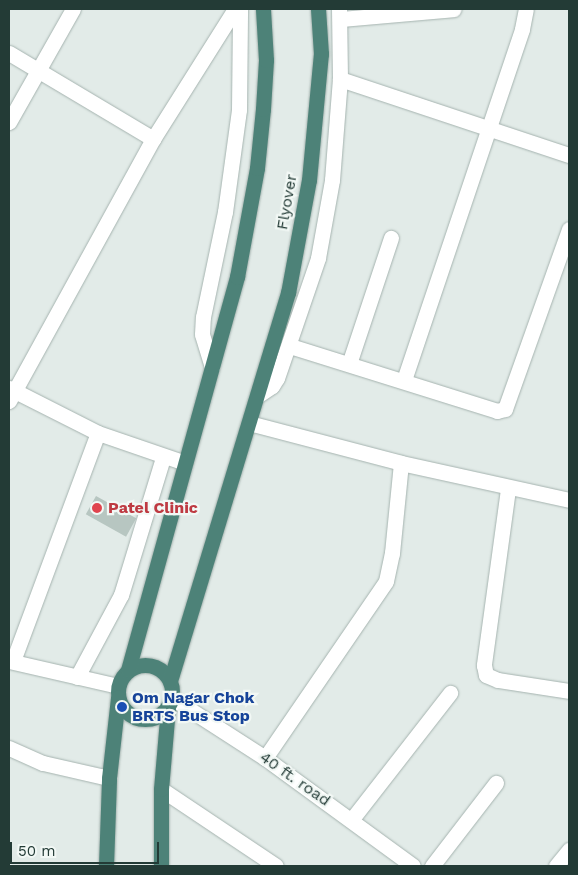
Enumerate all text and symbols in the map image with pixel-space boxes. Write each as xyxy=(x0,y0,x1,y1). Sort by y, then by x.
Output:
street label: Flyover xyxy=(273,173,301,231)
place label: Patel Clinic xyxy=(108,498,198,518)
marker: Patel Clinic xyxy=(90,501,104,515)
place label: Om Nagar Chok BRTS Bus Stop xyxy=(132,688,255,726)
marker: Om Nagar Chok BRTS Bus Stop xyxy=(116,701,128,713)
street label: 40 ft. road xyxy=(256,748,334,810)
scale bar xyxy=(12,832,161,864)
text: 50 m xyxy=(18,842,55,860)

